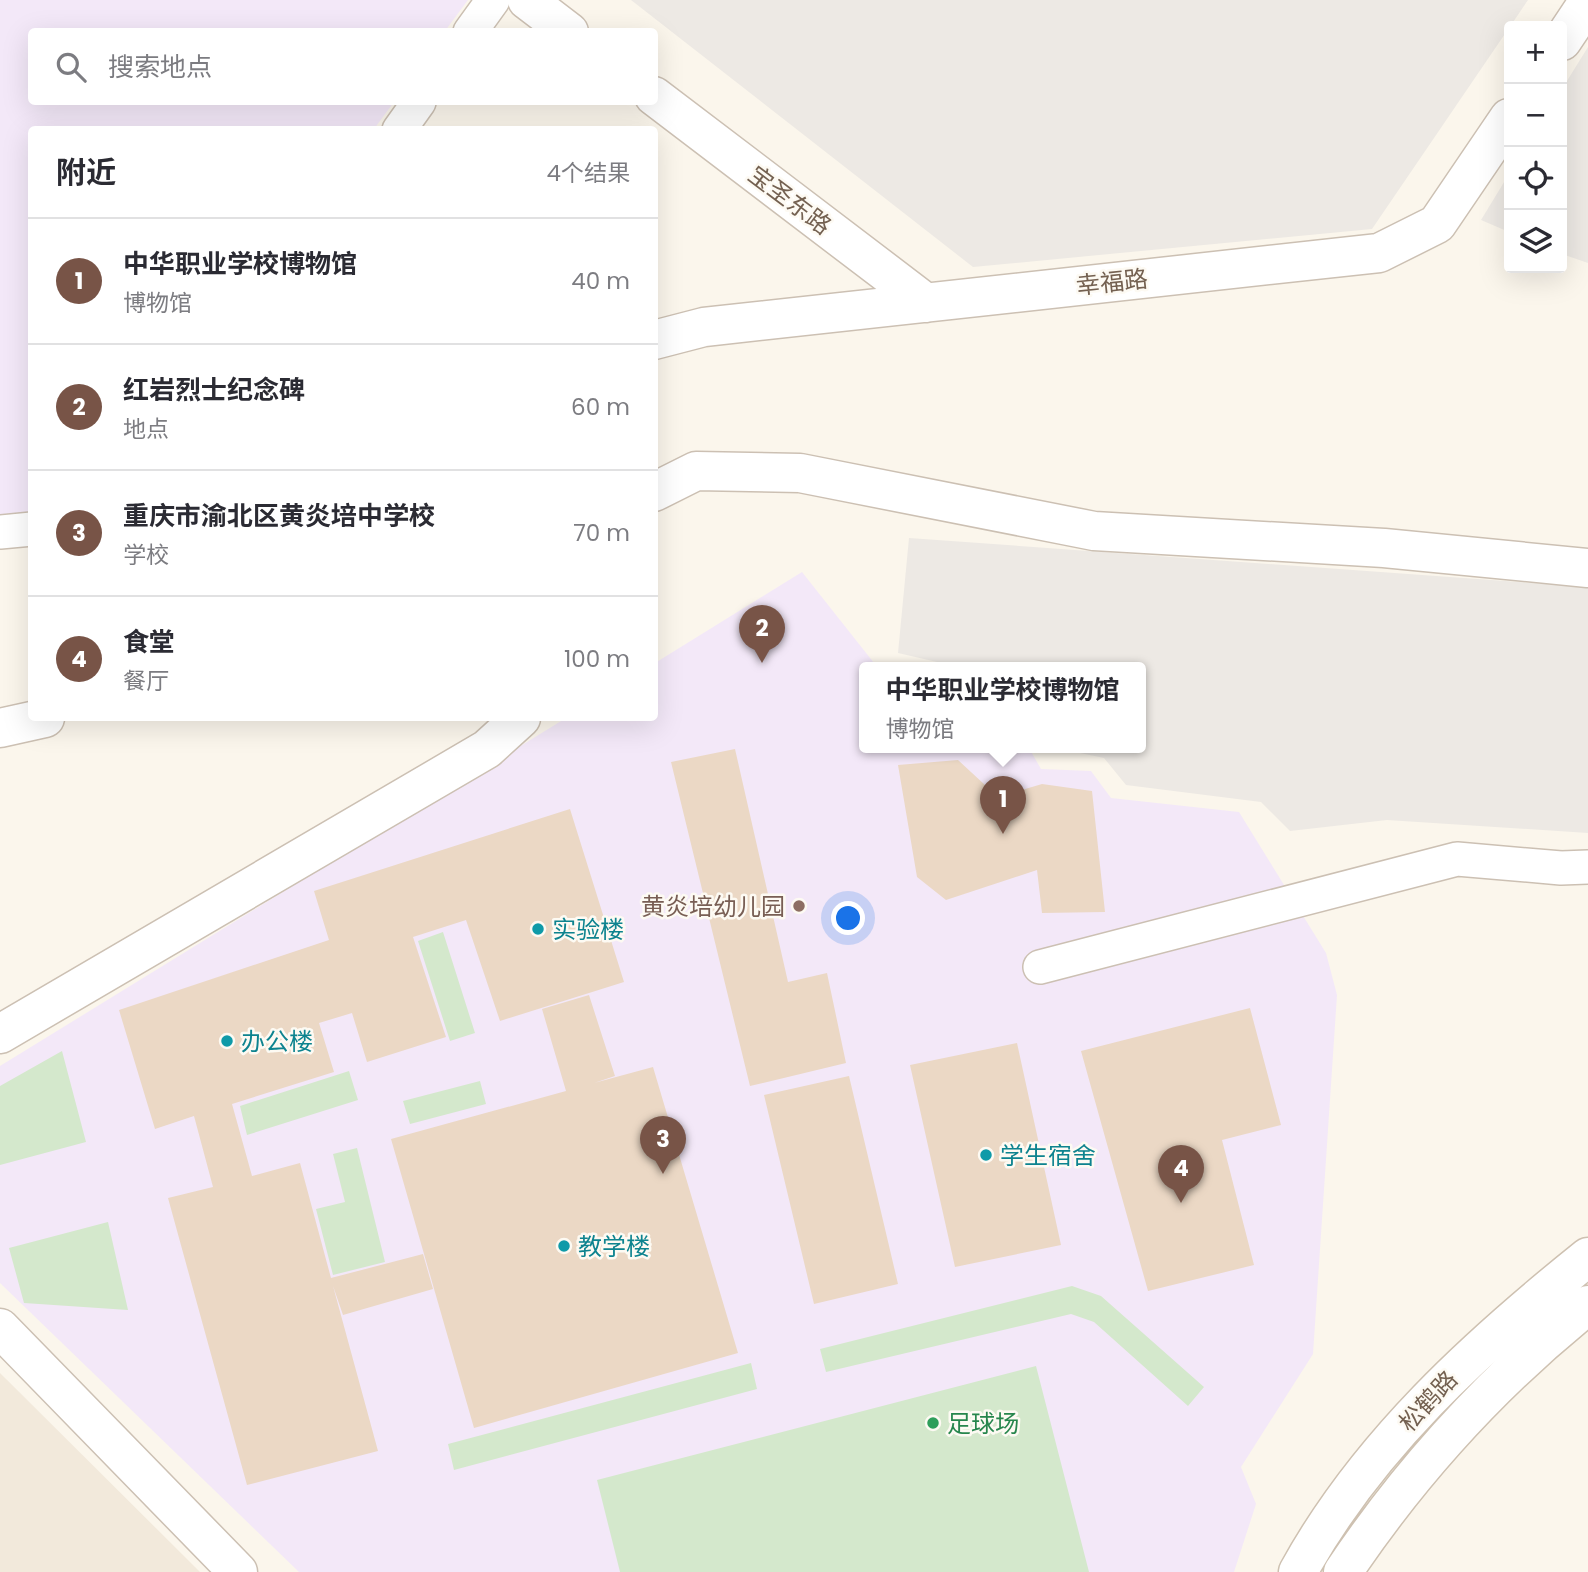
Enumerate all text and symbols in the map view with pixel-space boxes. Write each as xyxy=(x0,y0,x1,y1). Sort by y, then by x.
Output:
map controls xyxy=(1504,21,1567,273)
button: + xyxy=(1504,21,1567,84)
search box xyxy=(28,28,658,105)
icon: search xyxy=(52,48,90,86)
text: 搜索地点 xyxy=(108,49,212,85)
button: − xyxy=(1504,84,1567,147)
button: locate xyxy=(1504,147,1567,210)
text: 附近 xyxy=(56,151,116,194)
text: 4个结果 xyxy=(547,157,630,189)
street label: 宝圣东路 xyxy=(742,158,838,242)
button: layers xyxy=(1504,210,1567,273)
text: 中华职业学校博物馆 xyxy=(123,246,357,282)
street label: 幸福路 xyxy=(1074,262,1150,302)
text: 1 xyxy=(75,265,83,297)
text: 40 m xyxy=(571,265,630,297)
text: 博物馆 xyxy=(123,287,192,319)
text: 红岩烈士纪念碑 xyxy=(123,372,305,408)
text: 2 xyxy=(72,391,86,423)
text: 60 m xyxy=(571,391,630,423)
text: 地点 xyxy=(123,413,169,445)
text: 重庆市渝北区黄炎培中学校 xyxy=(123,498,435,534)
text: 3 xyxy=(72,517,86,549)
text: 70 m xyxy=(573,517,630,549)
text: 学校 xyxy=(123,539,169,571)
pin: 2 xyxy=(739,605,785,663)
text: 食堂 xyxy=(123,624,175,660)
text: 4 xyxy=(71,643,87,675)
text: 100 m xyxy=(564,643,630,675)
popup xyxy=(859,662,1146,753)
text: 餐厅 xyxy=(123,665,169,697)
text: 中华职业学校博物馆 xyxy=(885,672,1120,708)
text: 博物馆 xyxy=(885,713,954,745)
pin: 1 xyxy=(980,776,1026,834)
place label: 黄炎培幼儿园 xyxy=(641,890,785,923)
marker: 黄炎培幼儿园 xyxy=(791,898,807,914)
your location xyxy=(831,901,865,935)
place label: 实验楼 xyxy=(552,913,624,946)
marker: 实验楼 xyxy=(530,921,546,937)
place label: 办公楼 xyxy=(241,1025,313,1058)
marker: 办公楼 xyxy=(219,1033,235,1049)
pin: 3 xyxy=(640,1116,686,1174)
place label: 学生宿舍 xyxy=(1000,1139,1096,1172)
pin: 4 xyxy=(1158,1145,1204,1203)
marker: 学生宿舍 xyxy=(978,1147,994,1163)
place label: 教学楼 xyxy=(578,1230,650,1263)
marker: 教学楼 xyxy=(556,1238,572,1254)
street label: 松鹤路 xyxy=(1391,1363,1465,1439)
place label: 足球场 xyxy=(947,1407,1019,1440)
marker: 足球场 xyxy=(925,1415,941,1431)

